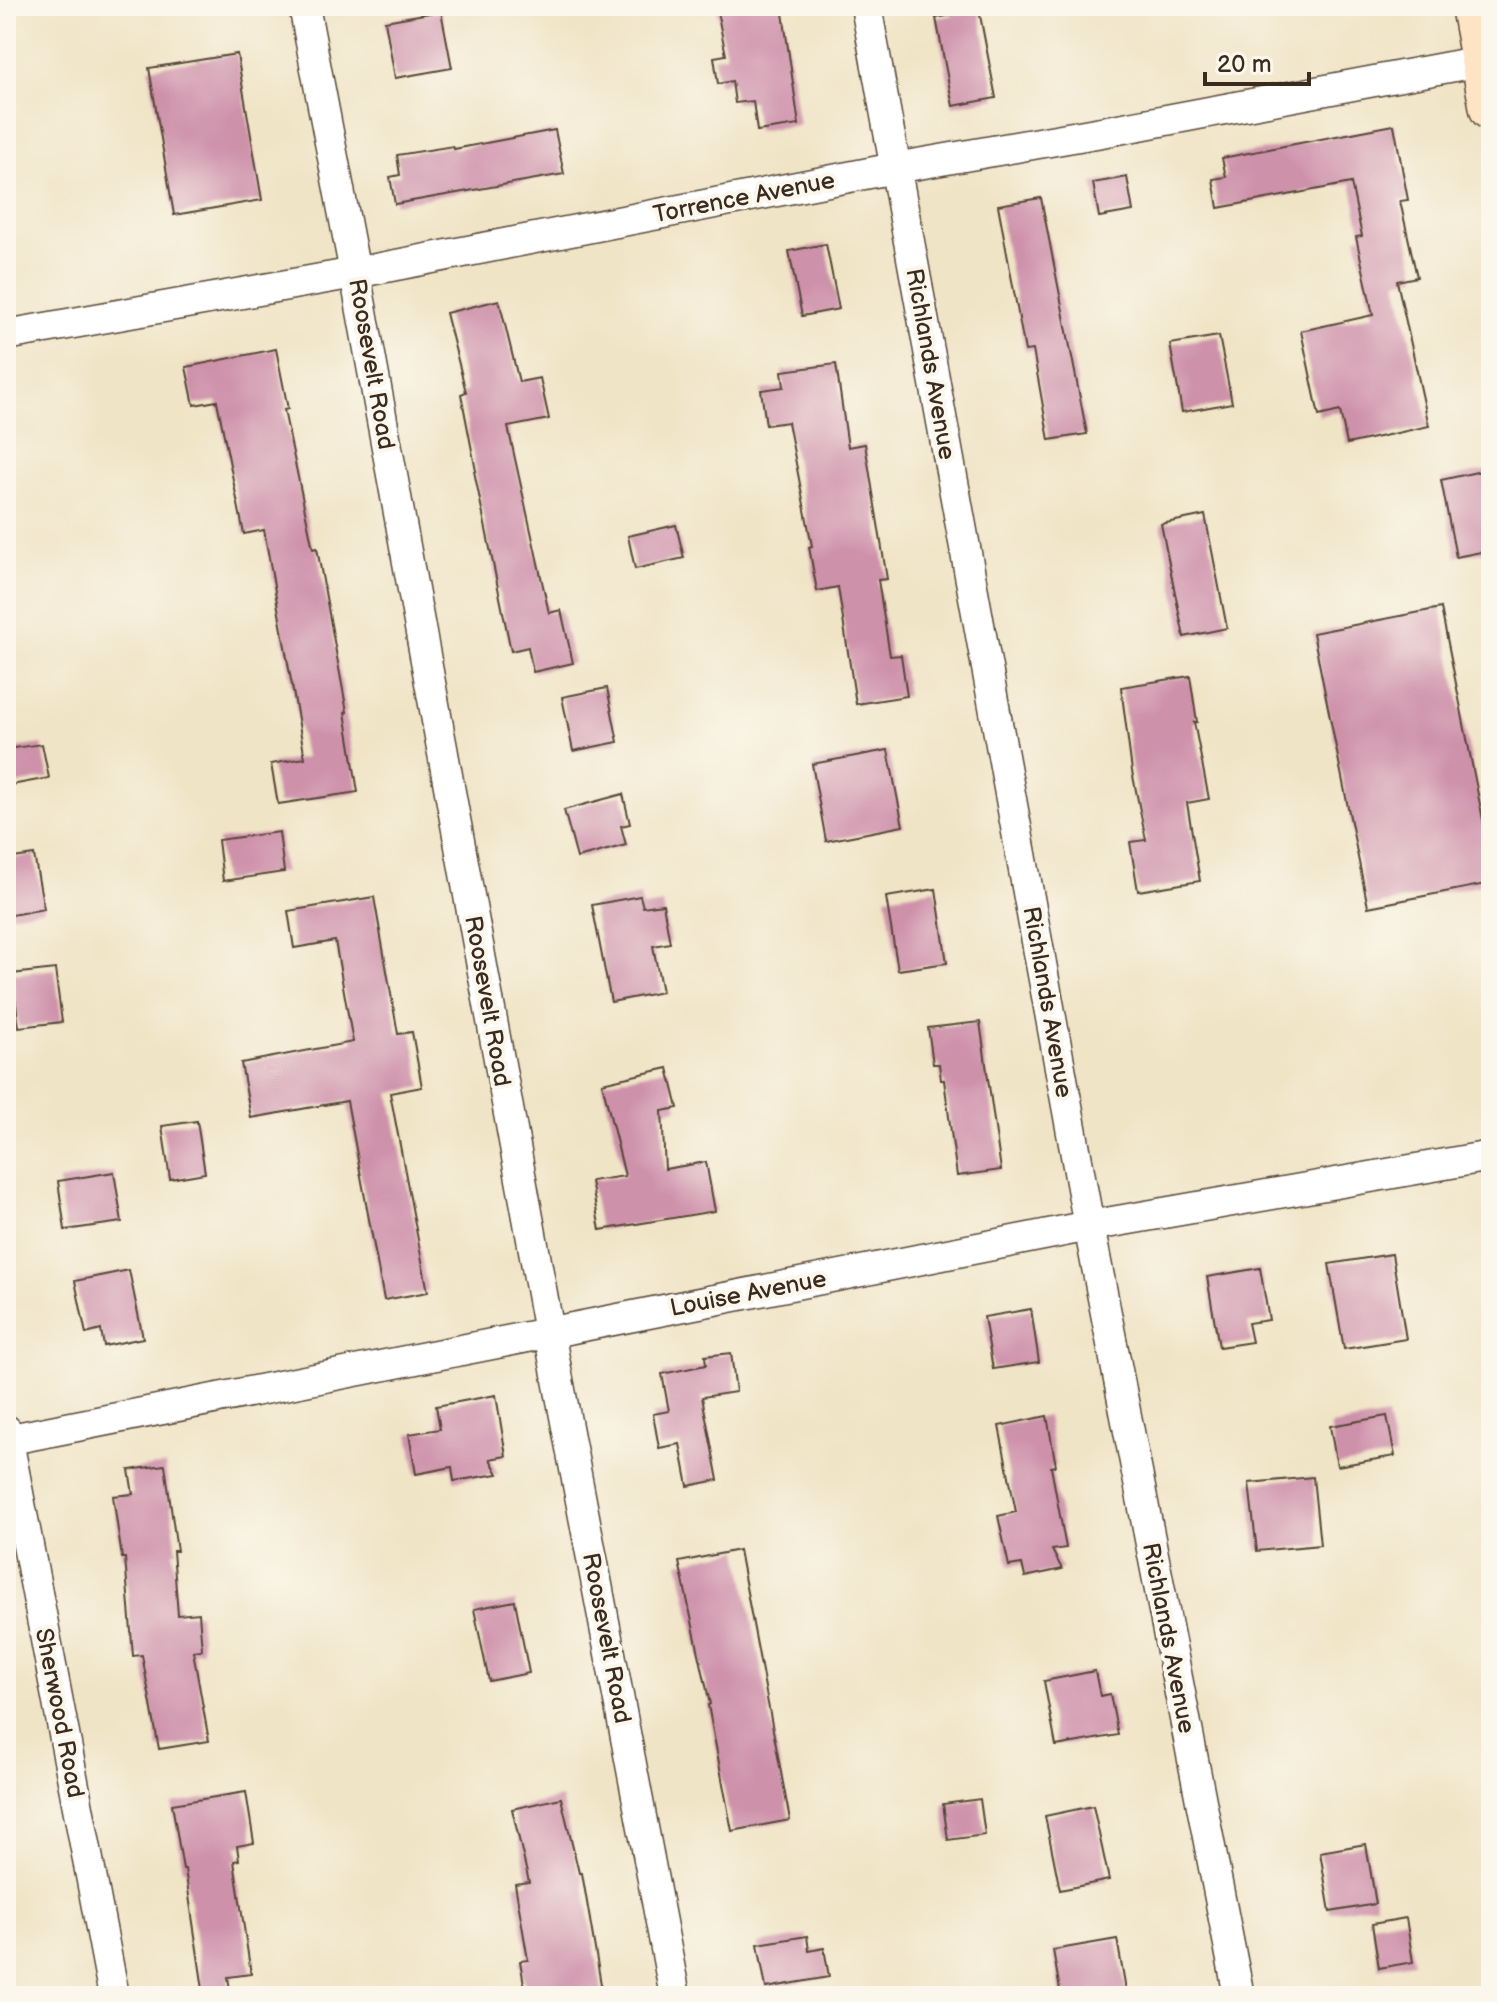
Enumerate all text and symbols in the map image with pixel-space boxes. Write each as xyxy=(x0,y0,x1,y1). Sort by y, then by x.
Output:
scale bar xyxy=(1205,36,1309,86)
text: 20 m xyxy=(1217,50,1272,79)
street label: Torrence Avenue xyxy=(651,166,837,229)
street label: Richlands Avenue xyxy=(899,266,962,462)
street label: Roosevelt Road xyxy=(342,276,401,452)
street label: Richlands Avenue xyxy=(1016,904,1079,1100)
street label: Roosevelt Road xyxy=(458,913,517,1089)
street label: Louise Avenue xyxy=(667,1264,829,1323)
street label: Richlands Avenue xyxy=(1136,1540,1201,1736)
street label: Roosevelt Road xyxy=(576,1550,637,1726)
street label: Sherwood Road xyxy=(29,1626,90,1800)

